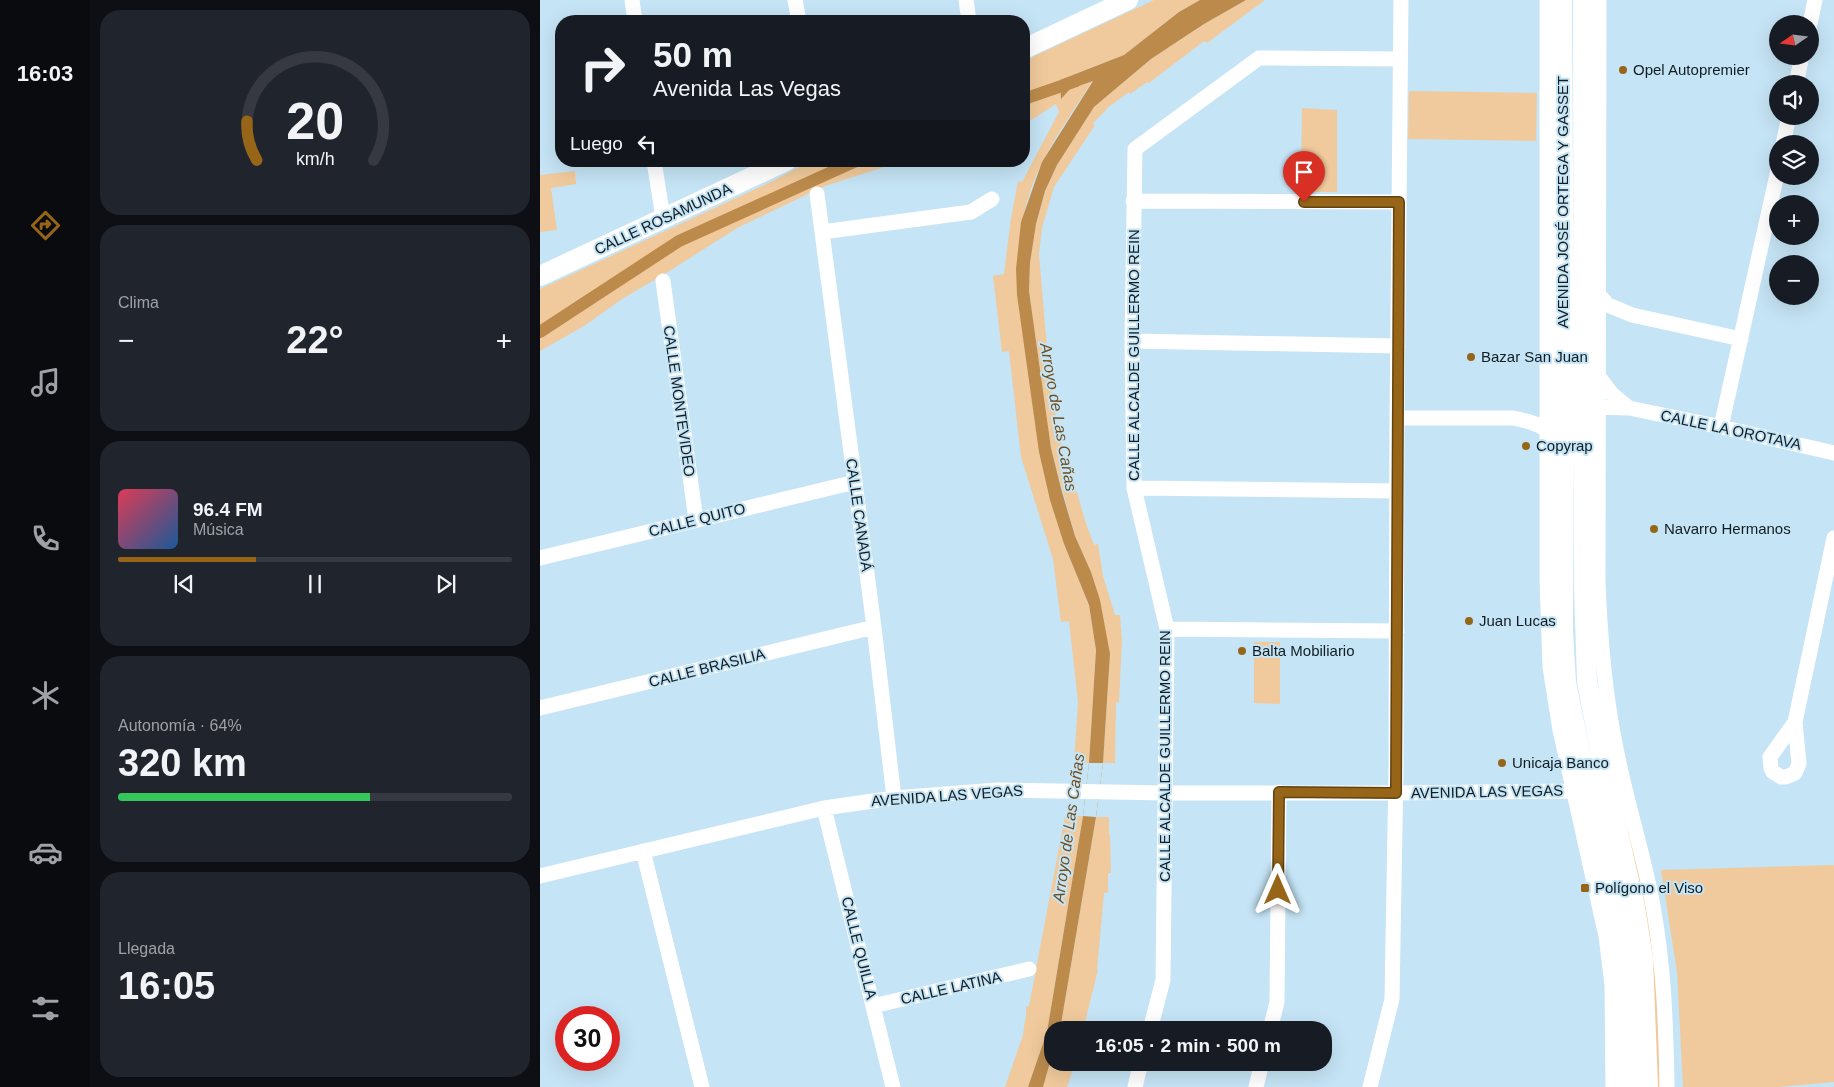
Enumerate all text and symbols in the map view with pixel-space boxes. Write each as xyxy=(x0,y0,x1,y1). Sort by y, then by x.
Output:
north arrow xyxy=(1769,15,1819,65)
map controls xyxy=(1769,15,1819,305)
icon: right xyxy=(570,35,635,100)
text: 50 m xyxy=(653,35,733,74)
text: 16:03 xyxy=(17,61,73,86)
place label: Opel Autopremier xyxy=(1633,61,1750,78)
marker: Opel Autopremier xyxy=(1617,64,1629,76)
button: sound xyxy=(1769,75,1819,125)
text: Avenida Las Vegas xyxy=(653,76,841,101)
street label: AVENIDA JOSÉ ORTEGA Y GASSET xyxy=(1554,76,1571,328)
text: 20 xyxy=(286,92,344,150)
icon: left xyxy=(633,130,661,158)
text: Luego xyxy=(570,133,623,154)
button: layers xyxy=(1769,135,1819,185)
text: km/h xyxy=(296,149,334,169)
pin xyxy=(1283,151,1325,202)
icon: arrive xyxy=(1290,158,1318,186)
street label: CALLE ROSAMUNDA xyxy=(592,179,734,258)
button: + xyxy=(1769,195,1819,245)
icon: directions xyxy=(28,208,63,243)
street label: CALLE ALCALDE GUILLERMO REIN xyxy=(1125,229,1142,481)
button: − xyxy=(1769,255,1819,305)
text: Clima xyxy=(118,294,159,311)
text: 22° xyxy=(286,319,344,361)
street label: CALLE MONTEVIDEO xyxy=(660,324,699,478)
text: − xyxy=(118,325,134,356)
text: + xyxy=(496,325,512,356)
water label: Arroyo de Las Cañas xyxy=(1037,341,1080,493)
place label: Bazar San Juan xyxy=(1481,348,1588,365)
marker: Bazar San Juan xyxy=(1465,351,1477,363)
icon: music xyxy=(28,365,63,400)
street label: CALLE LA OROTAVA xyxy=(1659,406,1803,453)
place label: Copyrap xyxy=(1536,437,1593,454)
marker: Copyrap xyxy=(1520,440,1532,452)
street label: CALLE CANADÁ xyxy=(843,457,876,573)
text: 96.4 FM xyxy=(193,499,263,520)
street label: CALLE QUITO xyxy=(647,499,747,540)
place label: Navarro Hermanos xyxy=(1664,520,1791,537)
icon: phone xyxy=(28,521,63,556)
text: Música xyxy=(193,521,244,538)
marker: Navarro Hermanos xyxy=(1648,523,1660,535)
icon: previous xyxy=(170,570,198,598)
icon: pause xyxy=(301,570,329,598)
icon: next xyxy=(432,570,460,598)
place label: Juan Lucas xyxy=(1479,612,1556,629)
marker: Juan Lucas xyxy=(1463,615,1475,627)
street label: CALLE ALCALDE GUILLERMO REIN xyxy=(1156,630,1173,882)
place label: Balta Mobiliario xyxy=(1252,642,1355,659)
street label: CALLE BRASILIA xyxy=(647,645,767,690)
marker: Balta Mobiliario xyxy=(1236,645,1248,657)
icon: climate xyxy=(28,678,63,713)
text: Autonomía · 64% xyxy=(118,717,242,734)
text: 320 km xyxy=(118,742,247,784)
water label: Arroyo de Las Cañas xyxy=(1049,752,1087,905)
place label: Unicaja Banco xyxy=(1512,754,1609,771)
marker: Unicaja Banco xyxy=(1496,757,1508,769)
street label: AVENIDA LAS VEGAS xyxy=(870,782,1024,809)
street label: AVENIDA LAS VEGAS xyxy=(1411,782,1563,801)
icon: car xyxy=(28,835,63,870)
position arrow xyxy=(1251,863,1303,915)
place label: Polígono el Viso xyxy=(1595,879,1703,896)
marker: Polígono el Viso xyxy=(1579,882,1591,894)
street label: CALLE QUILLA xyxy=(839,895,880,1001)
text: Llegada xyxy=(118,940,175,957)
text: 16:05 xyxy=(118,965,215,1007)
street label: CALLE LATINA xyxy=(899,968,1003,1007)
icon: filters xyxy=(28,991,63,1026)
speed limit sign: 30 xyxy=(555,1006,620,1071)
text: 16:05 · 2 min · 500 m xyxy=(1095,1035,1281,1056)

